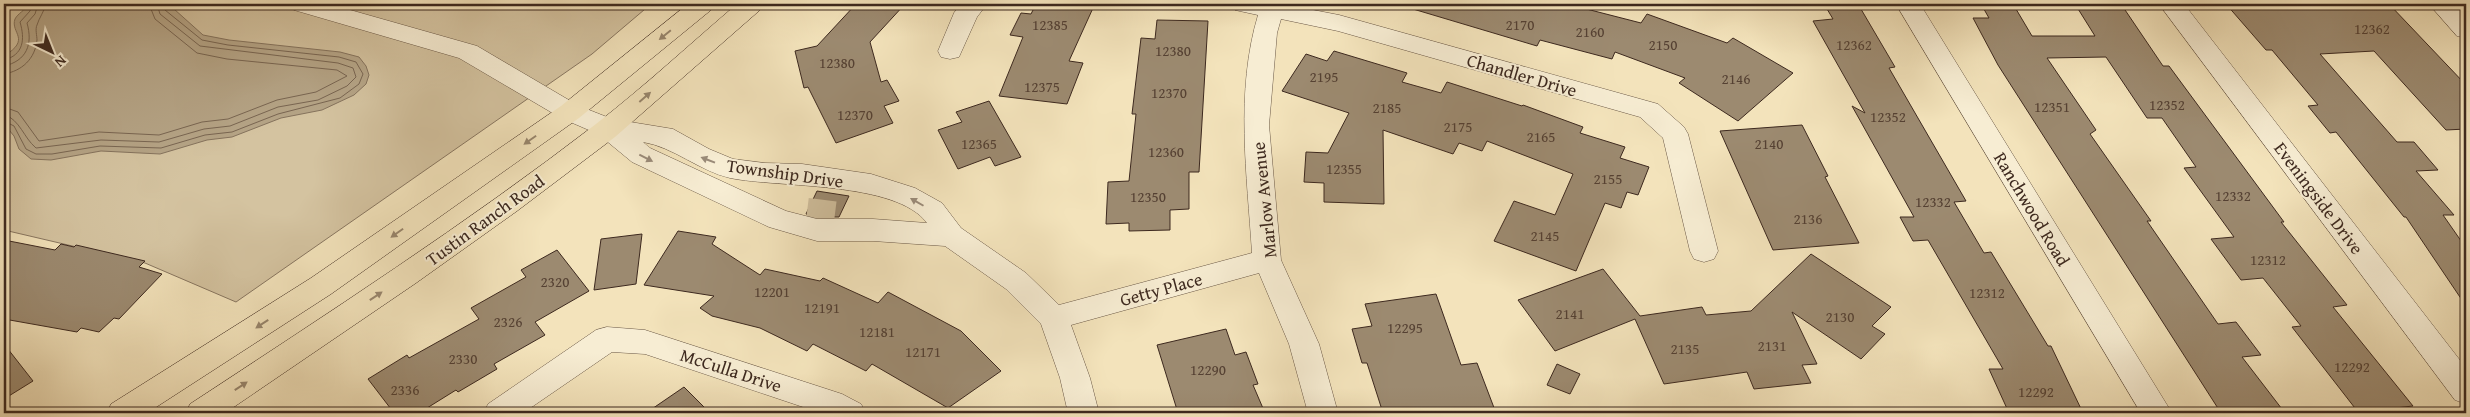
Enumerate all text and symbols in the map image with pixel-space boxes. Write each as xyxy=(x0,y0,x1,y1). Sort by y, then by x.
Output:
house number: 12385 xyxy=(1032,14,1068,35)
house number: 2170 xyxy=(1506,14,1534,35)
house number: 12362 xyxy=(2354,18,2390,39)
house number: 2160 xyxy=(1576,21,1604,42)
north arrow xyxy=(28,28,78,78)
one-way arrow xyxy=(659,29,672,40)
house number: 2150 xyxy=(1649,34,1677,55)
house number: 12362 xyxy=(1836,34,1872,55)
house number: 12380 xyxy=(1155,40,1191,61)
street label: Chandler Drive xyxy=(1464,46,1580,104)
text: N xyxy=(50,51,71,72)
house number: 12380 xyxy=(819,52,855,73)
house number: 2195 xyxy=(1310,66,1338,87)
house number: 2146 xyxy=(1722,68,1750,89)
house number: 12375 xyxy=(1024,76,1060,97)
house number: 12370 xyxy=(1151,82,1187,103)
one-way arrow xyxy=(638,91,651,102)
house number: 12352 xyxy=(2149,94,2185,115)
house number: 12351 xyxy=(2034,96,2070,117)
house number: 2185 xyxy=(1373,97,1401,118)
house number: 12370 xyxy=(837,104,873,125)
house number: 12352 xyxy=(1870,106,1906,127)
house number: 2175 xyxy=(1444,116,1472,137)
house number: 2165 xyxy=(1527,126,1555,147)
house number: 12365 xyxy=(961,133,997,154)
house number: 2140 xyxy=(1755,133,1783,154)
one-way arrow xyxy=(523,135,537,145)
street label: Eveningside Drive xyxy=(2268,136,2370,260)
house number: 12360 xyxy=(1148,141,1184,162)
street label: Marlow Avenue xyxy=(1244,141,1284,259)
street label: Ranchwood Road xyxy=(1987,147,2077,272)
street label: Township Drive xyxy=(725,151,845,195)
one-way arrow xyxy=(639,153,654,162)
one-way arrow xyxy=(701,155,716,163)
house number: 12355 xyxy=(1326,158,1362,179)
street label: Tustin Ranch Road xyxy=(420,167,550,272)
house number: 2155 xyxy=(1594,168,1622,189)
house number: 12332 xyxy=(2215,185,2251,206)
house number: 12350 xyxy=(1130,186,1166,207)
house number: 12332 xyxy=(1915,191,1951,212)
one-way arrow xyxy=(911,197,924,206)
house number: 2136 xyxy=(1794,208,1822,229)
house number: 2145 xyxy=(1531,225,1559,246)
one-way arrow xyxy=(390,228,404,238)
house number: 12312 xyxy=(2250,249,2286,270)
street label: Getty Place xyxy=(1117,265,1205,313)
house number: 2320 xyxy=(541,271,569,292)
house number: 12201 xyxy=(754,281,790,302)
house number: 12312 xyxy=(1969,282,2005,303)
one-way arrow xyxy=(369,291,383,301)
house number: 12191 xyxy=(804,297,840,318)
house number: 2141 xyxy=(1556,303,1584,324)
house number: 2130 xyxy=(1826,306,1854,327)
house number: 2326 xyxy=(494,311,522,332)
house number: 12295 xyxy=(1387,317,1423,338)
one-way arrow xyxy=(256,319,269,328)
house number: 12181 xyxy=(859,321,895,342)
house number: 2131 xyxy=(1758,335,1786,356)
house number: 2135 xyxy=(1671,338,1699,359)
street label: McCulla Drive xyxy=(677,341,785,399)
house number: 12171 xyxy=(905,341,941,362)
house number: 2330 xyxy=(449,348,477,369)
house number: 12292 xyxy=(2334,356,2370,377)
house number: 12290 xyxy=(1190,359,1226,380)
house number: 2336 xyxy=(391,379,419,400)
house number: 12292 xyxy=(2018,381,2054,402)
one-way arrow xyxy=(235,382,248,391)

